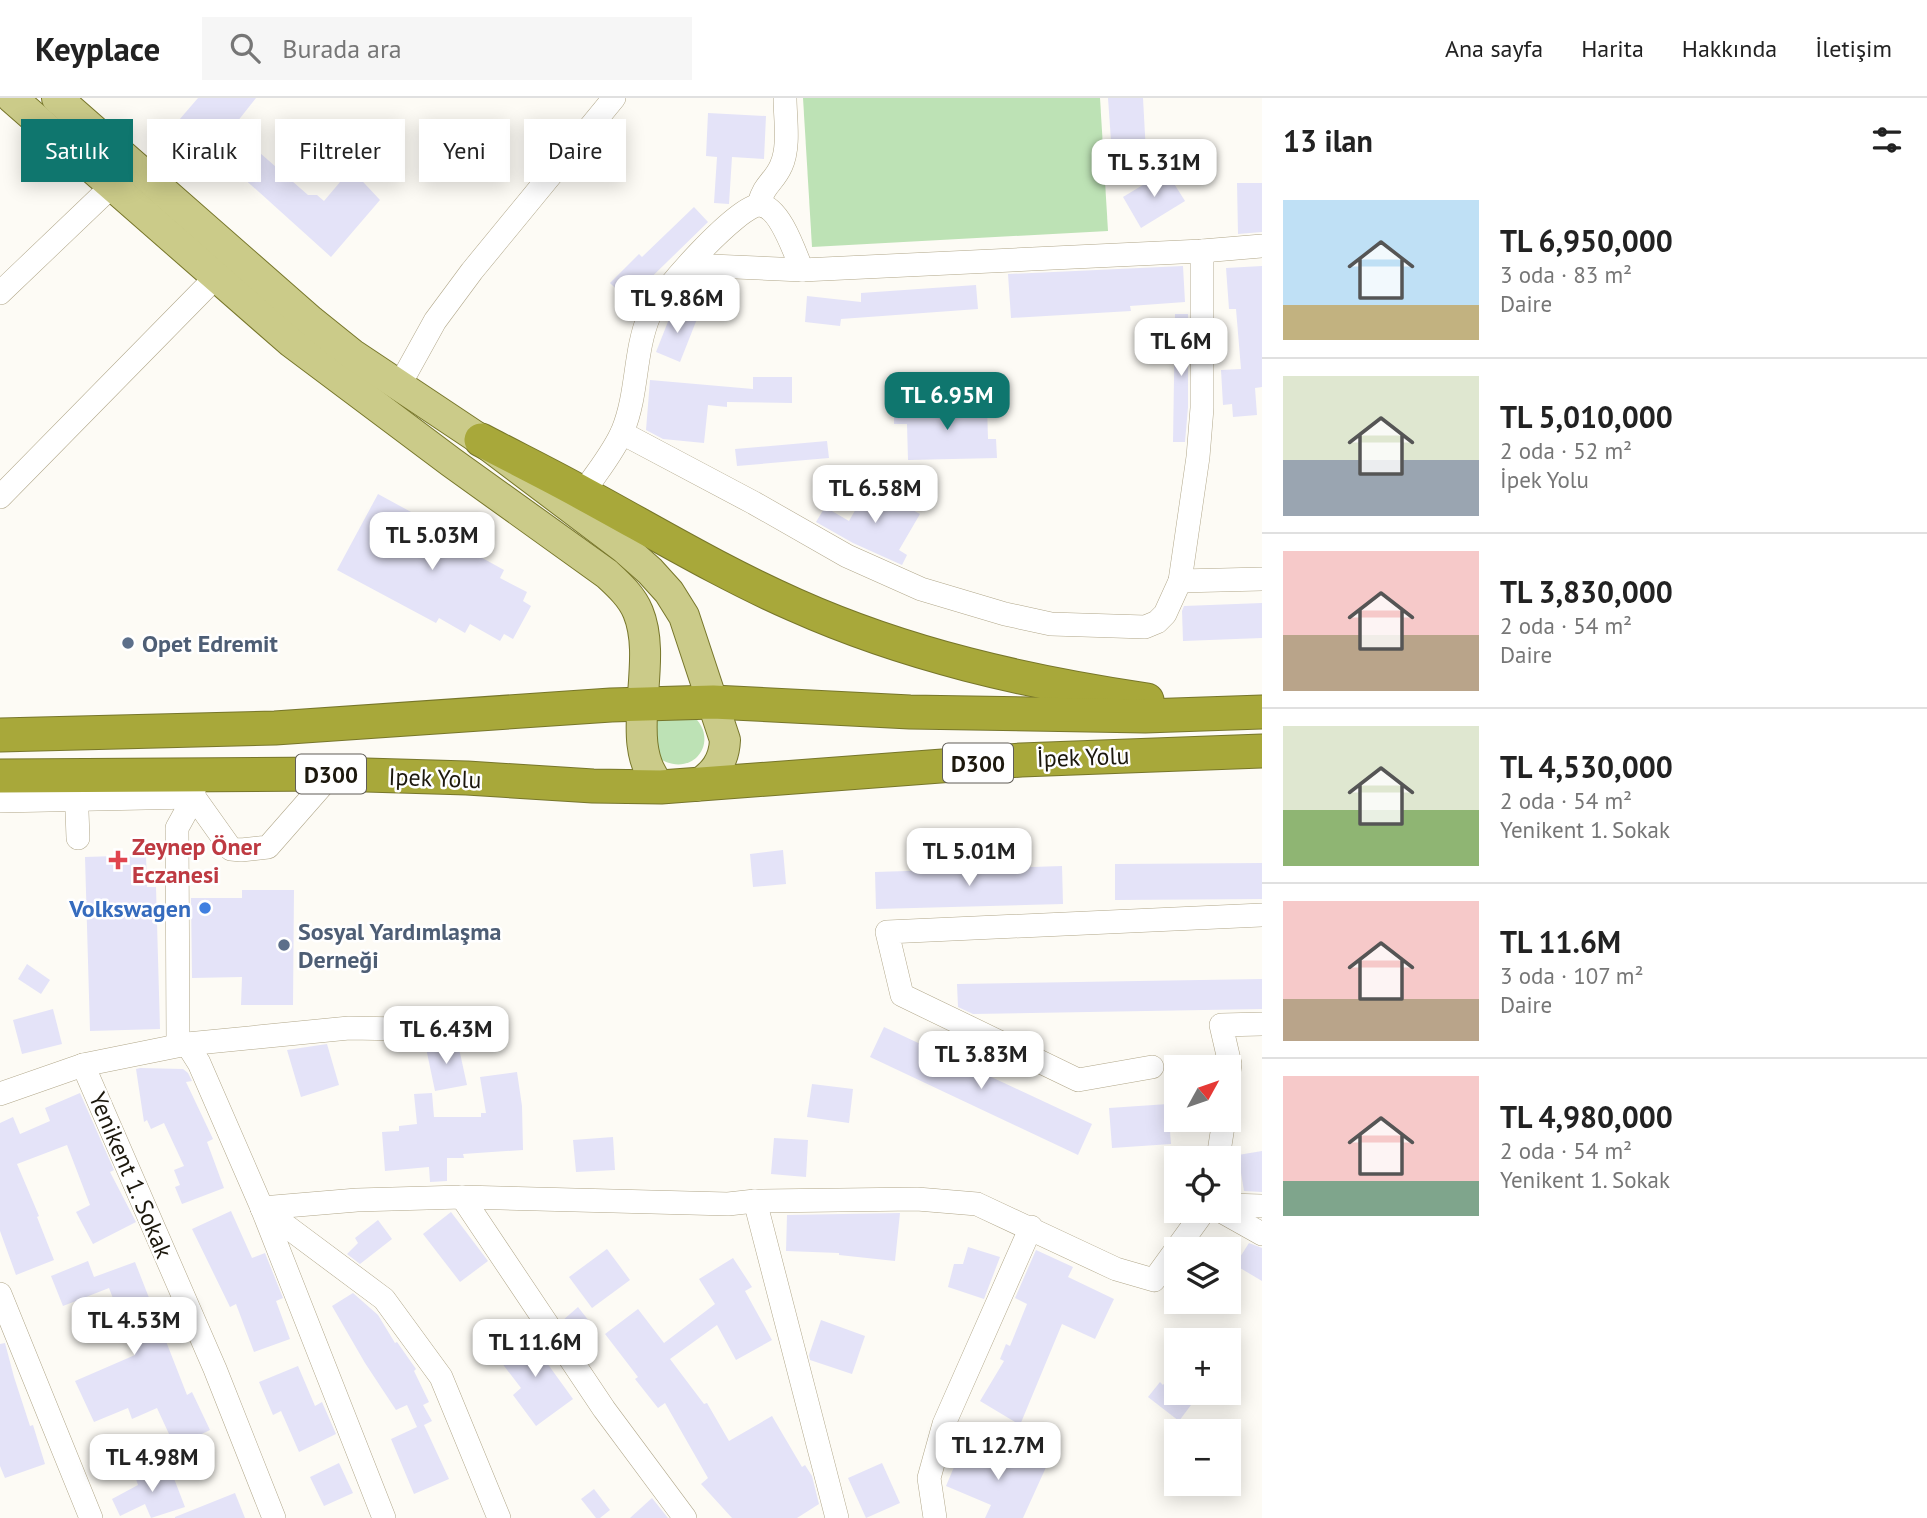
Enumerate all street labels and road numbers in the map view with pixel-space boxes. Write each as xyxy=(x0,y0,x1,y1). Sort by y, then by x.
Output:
street label: İpek Yolu xyxy=(1036,740,1130,774)
road number: D300 xyxy=(943,744,1013,782)
road number: D300 xyxy=(296,754,366,794)
street label: Ipek Yolu xyxy=(388,761,482,795)
street label: Yenikent 1. Sokak xyxy=(82,1087,180,1263)

